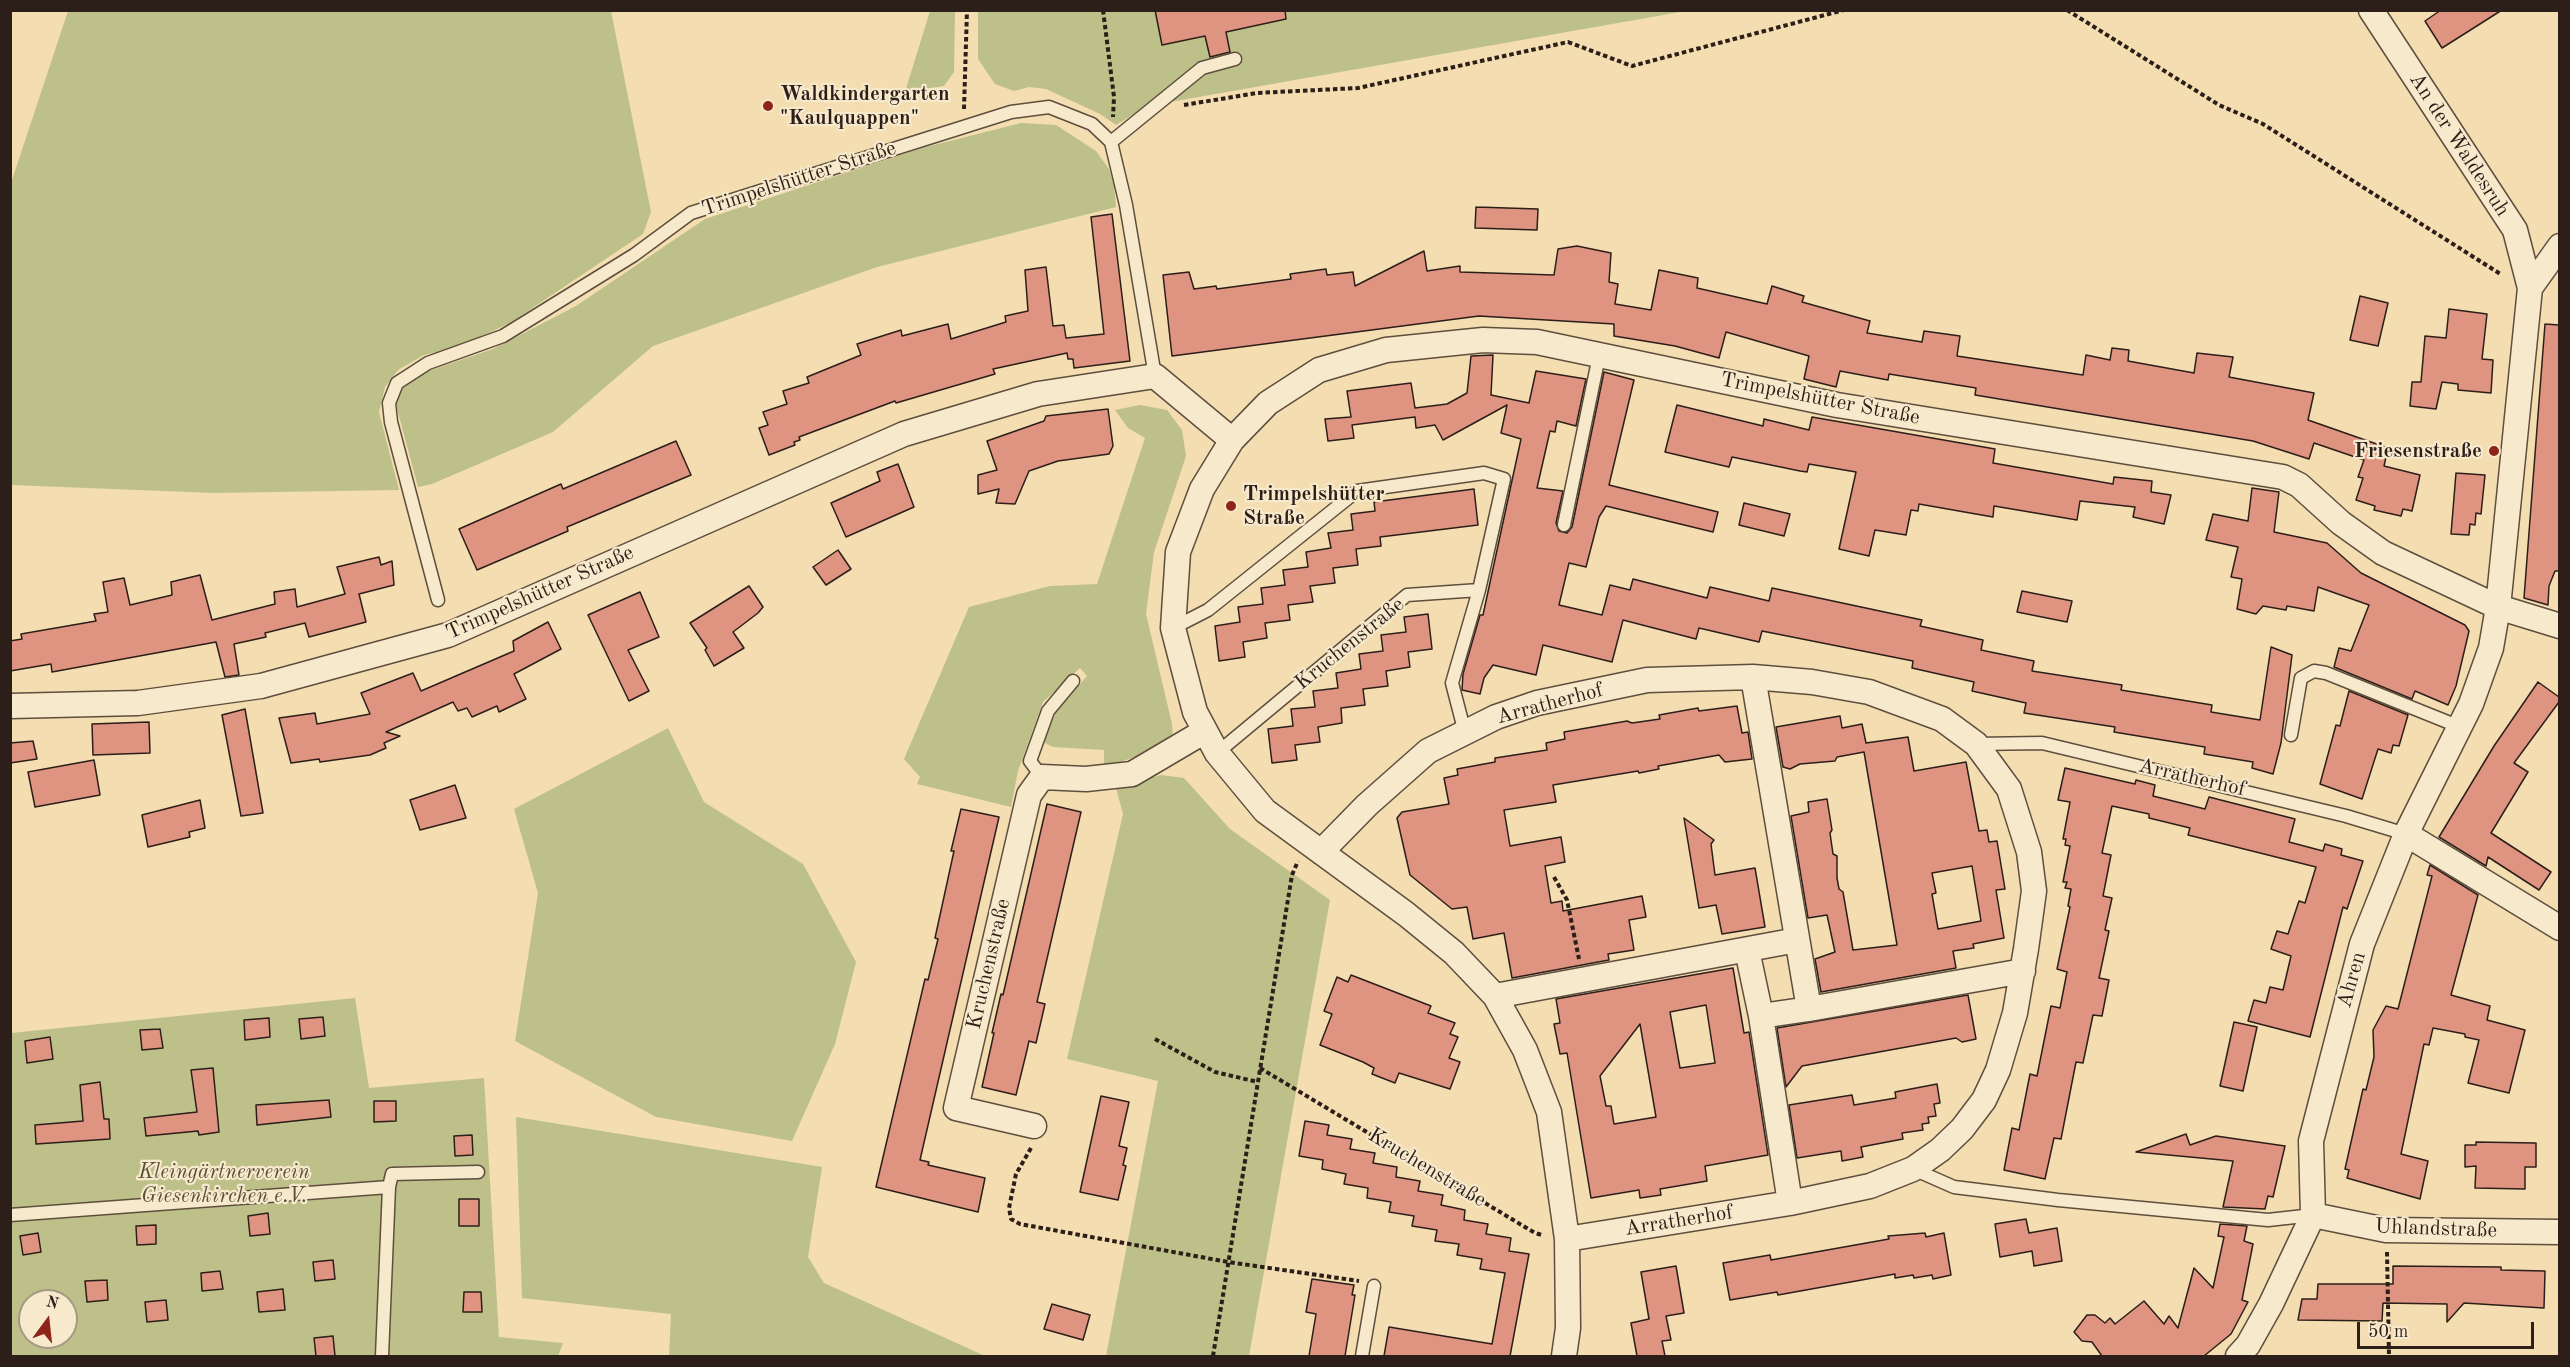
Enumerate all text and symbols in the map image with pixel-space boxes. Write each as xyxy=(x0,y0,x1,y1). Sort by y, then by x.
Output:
street label: An der Waldesruh xyxy=(2403,68,2515,222)
place label: Waldkindergarten "Kaulquappen" xyxy=(780,81,950,131)
marker: Waldkindergarten "Kaulquappen" xyxy=(761,99,775,113)
street label: Trimpelshütter Straße xyxy=(699,136,899,222)
street label: Trimpelshütter Straße xyxy=(1718,367,1922,431)
place label: Friesenstraße xyxy=(2354,438,2482,464)
marker: Friesenstraße xyxy=(2487,444,2501,458)
place label: Trimpelshütter Straße xyxy=(1243,481,1385,531)
marker: Trimpelshütter Straße xyxy=(1224,499,1238,513)
street label: Trimpelshütter Straße xyxy=(442,540,638,646)
street label: Kruchenstraße xyxy=(1290,592,1410,696)
street label: Arratherhof xyxy=(1494,678,1606,730)
street label: Arratherhof xyxy=(2136,753,2248,803)
street label: Kruchenstraße xyxy=(962,896,1016,1032)
street label: Ahren xyxy=(2332,949,2372,1011)
street label: Kruchenstraße xyxy=(1363,1123,1491,1213)
park label: Kleingärtnerverein Giesenkirchen e.V. xyxy=(138,1159,310,1209)
street label: Arratherhof xyxy=(1623,1200,1735,1242)
street label: Uhlandstraße xyxy=(2374,1214,2498,1244)
north arrow xyxy=(18,1289,78,1349)
text: N xyxy=(44,1294,60,1313)
scale bar xyxy=(2360,1310,2537,1348)
text: 50 m xyxy=(2368,1323,2408,1341)

